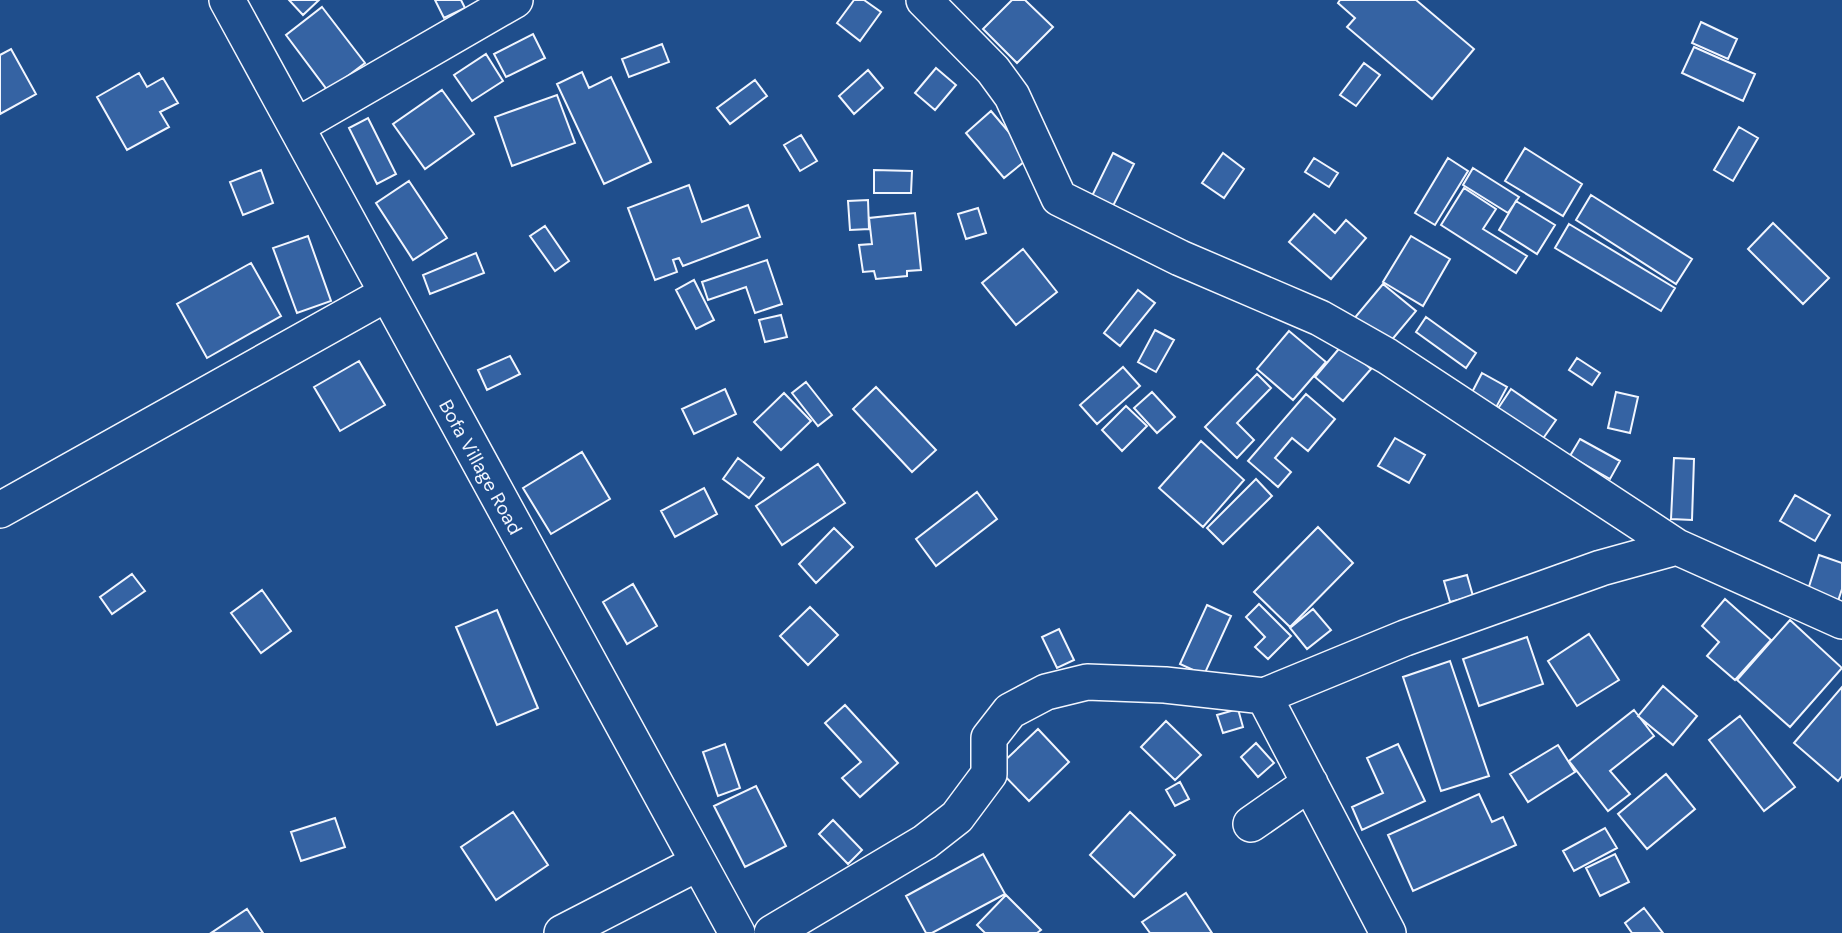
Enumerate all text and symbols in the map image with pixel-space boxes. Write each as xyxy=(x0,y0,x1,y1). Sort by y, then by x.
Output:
street label: Bofa Village Road xyxy=(433,395,528,539)

